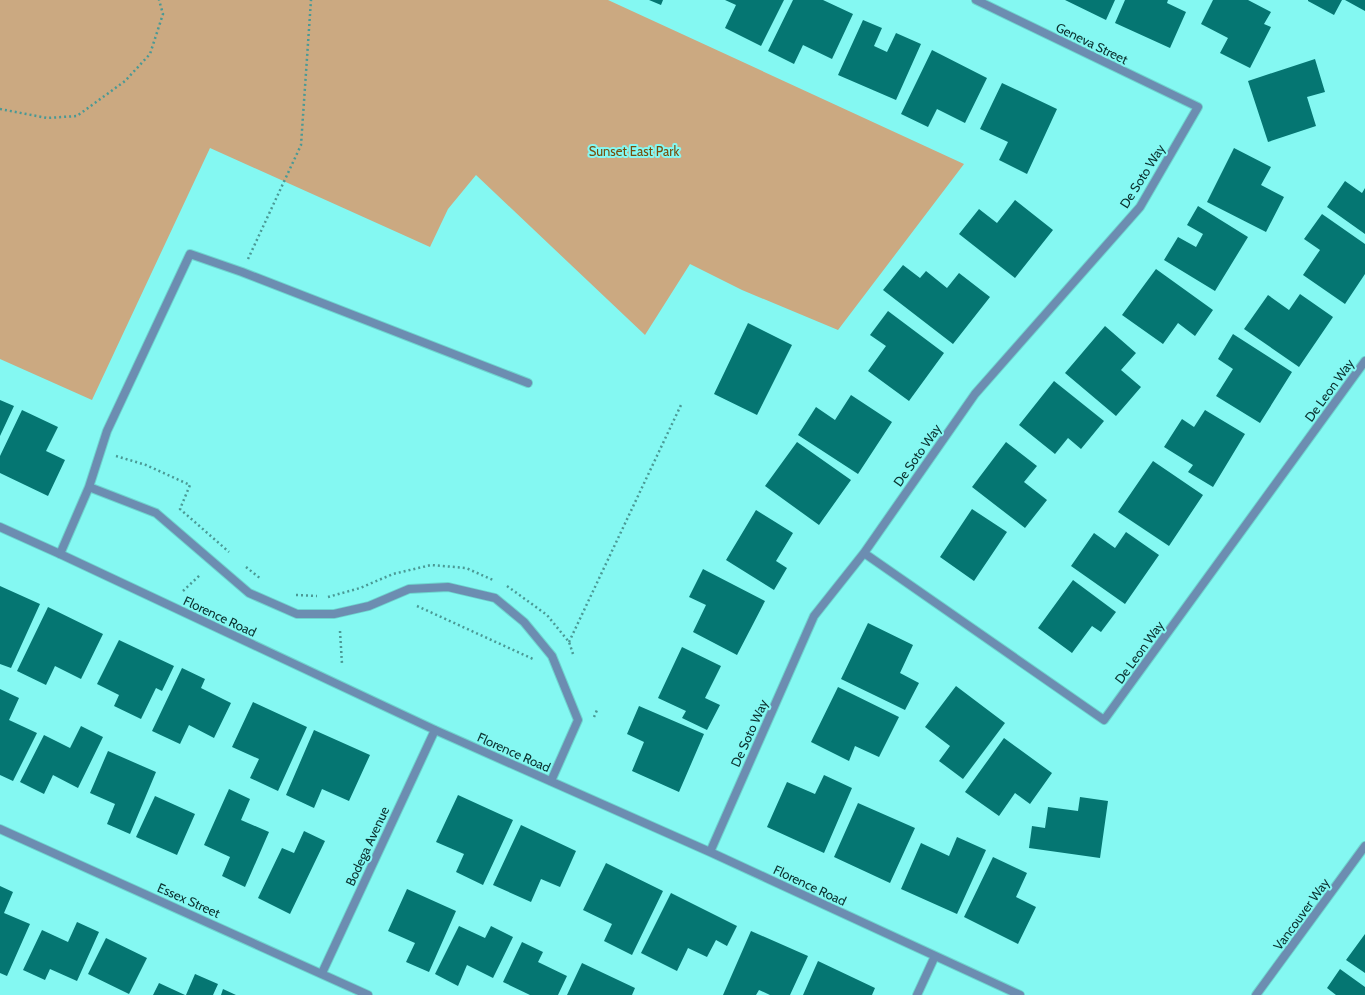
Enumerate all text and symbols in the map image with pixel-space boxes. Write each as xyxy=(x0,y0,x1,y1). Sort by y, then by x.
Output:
street label: Geneva Street xyxy=(1053,19,1131,68)
street label: De Soto Way xyxy=(1116,141,1168,211)
park label: Sunset East Park xyxy=(589,143,679,159)
street label: De Leon Way xyxy=(1301,355,1357,425)
street label: De Soto Way xyxy=(890,420,945,489)
street label: Florence Road xyxy=(181,592,259,640)
street label: De Leon Way xyxy=(1111,617,1167,687)
street label: De Soto Way xyxy=(727,696,771,769)
street label: Florence Road xyxy=(475,729,553,775)
street label: Bodega Avenue xyxy=(342,804,392,888)
street label: Florence Road xyxy=(771,861,849,909)
street label: Vancouver Way xyxy=(1270,875,1333,953)
street label: Essex Street xyxy=(155,879,223,921)

